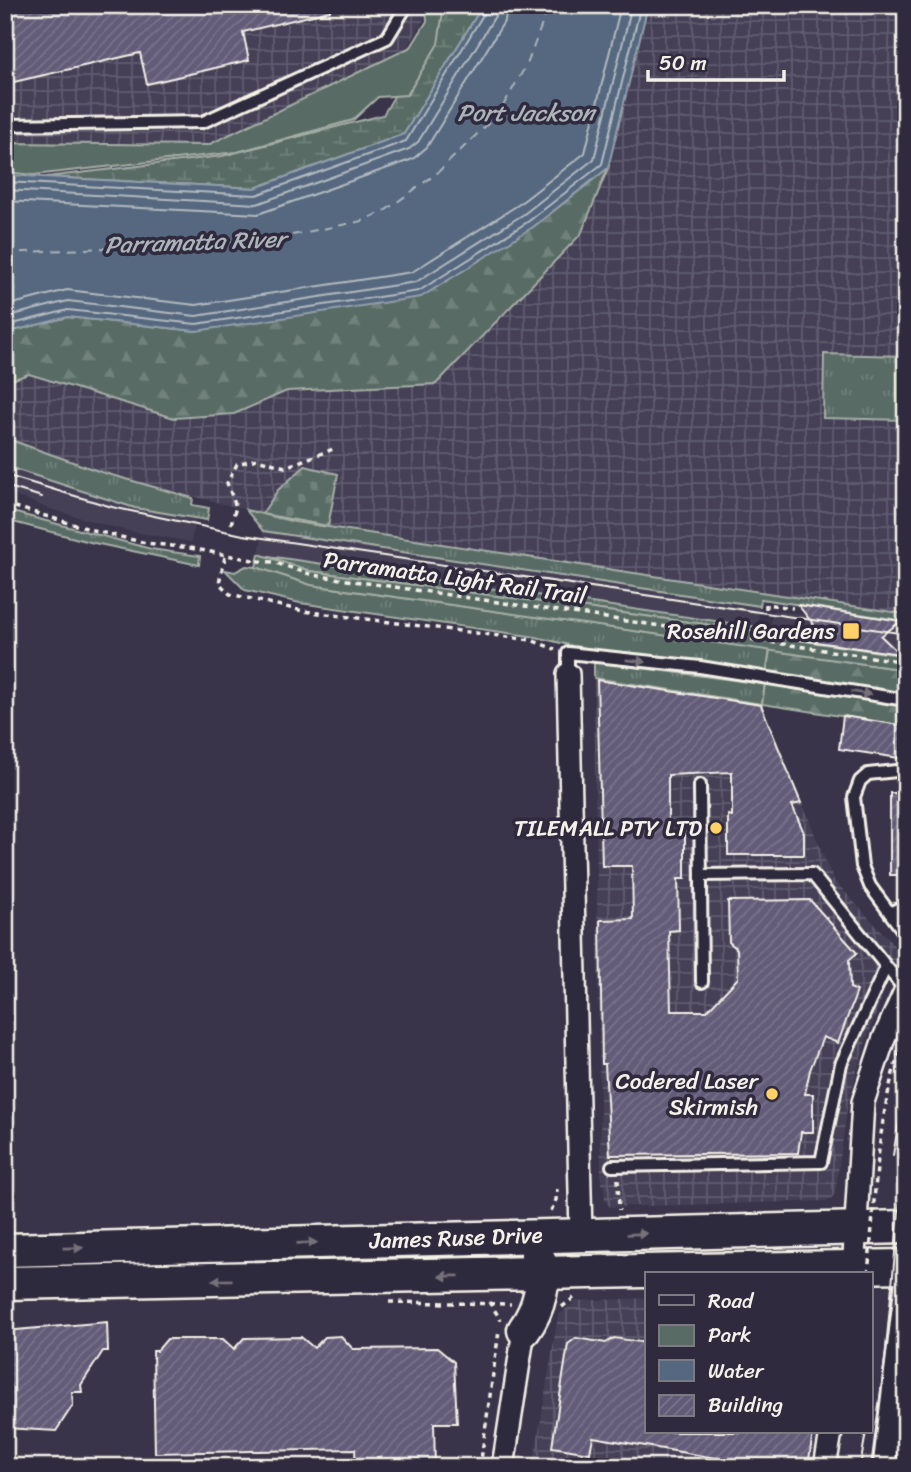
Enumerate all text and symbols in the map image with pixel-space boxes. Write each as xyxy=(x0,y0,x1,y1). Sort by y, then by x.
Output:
scale bar xyxy=(648,38,785,82)
text: 50 m xyxy=(659,44,707,82)
water label: Port Jackson xyxy=(457,92,598,134)
water label: Parramatta River xyxy=(104,218,290,266)
street label: Parramatta Light Rail Trail xyxy=(321,539,590,617)
place label: Rosehill Gardens xyxy=(667,611,835,652)
marker: Rosehill Gardens xyxy=(841,621,861,641)
one-way arrow xyxy=(625,655,647,666)
one-way arrow xyxy=(850,688,872,699)
place label: TILEMALL PTY LTD xyxy=(514,808,702,849)
marker: TILEMALL PTY LTD xyxy=(708,820,724,836)
place label: Codered Laser Skirmish xyxy=(615,1061,760,1128)
marker: Codered Laser Skirmish xyxy=(764,1086,780,1102)
street label: James Ruse Drive xyxy=(368,1214,543,1262)
one-way arrow xyxy=(626,1228,648,1240)
one-way arrow xyxy=(296,1237,318,1248)
one-way arrow xyxy=(63,1243,85,1254)
one-way arrow xyxy=(438,1270,460,1281)
legend xyxy=(645,1272,872,1434)
one-way arrow xyxy=(211,1274,233,1285)
text: Road xyxy=(708,1282,755,1320)
text: Park xyxy=(708,1316,751,1354)
text: Water xyxy=(708,1352,765,1390)
text: Building xyxy=(708,1386,784,1424)

